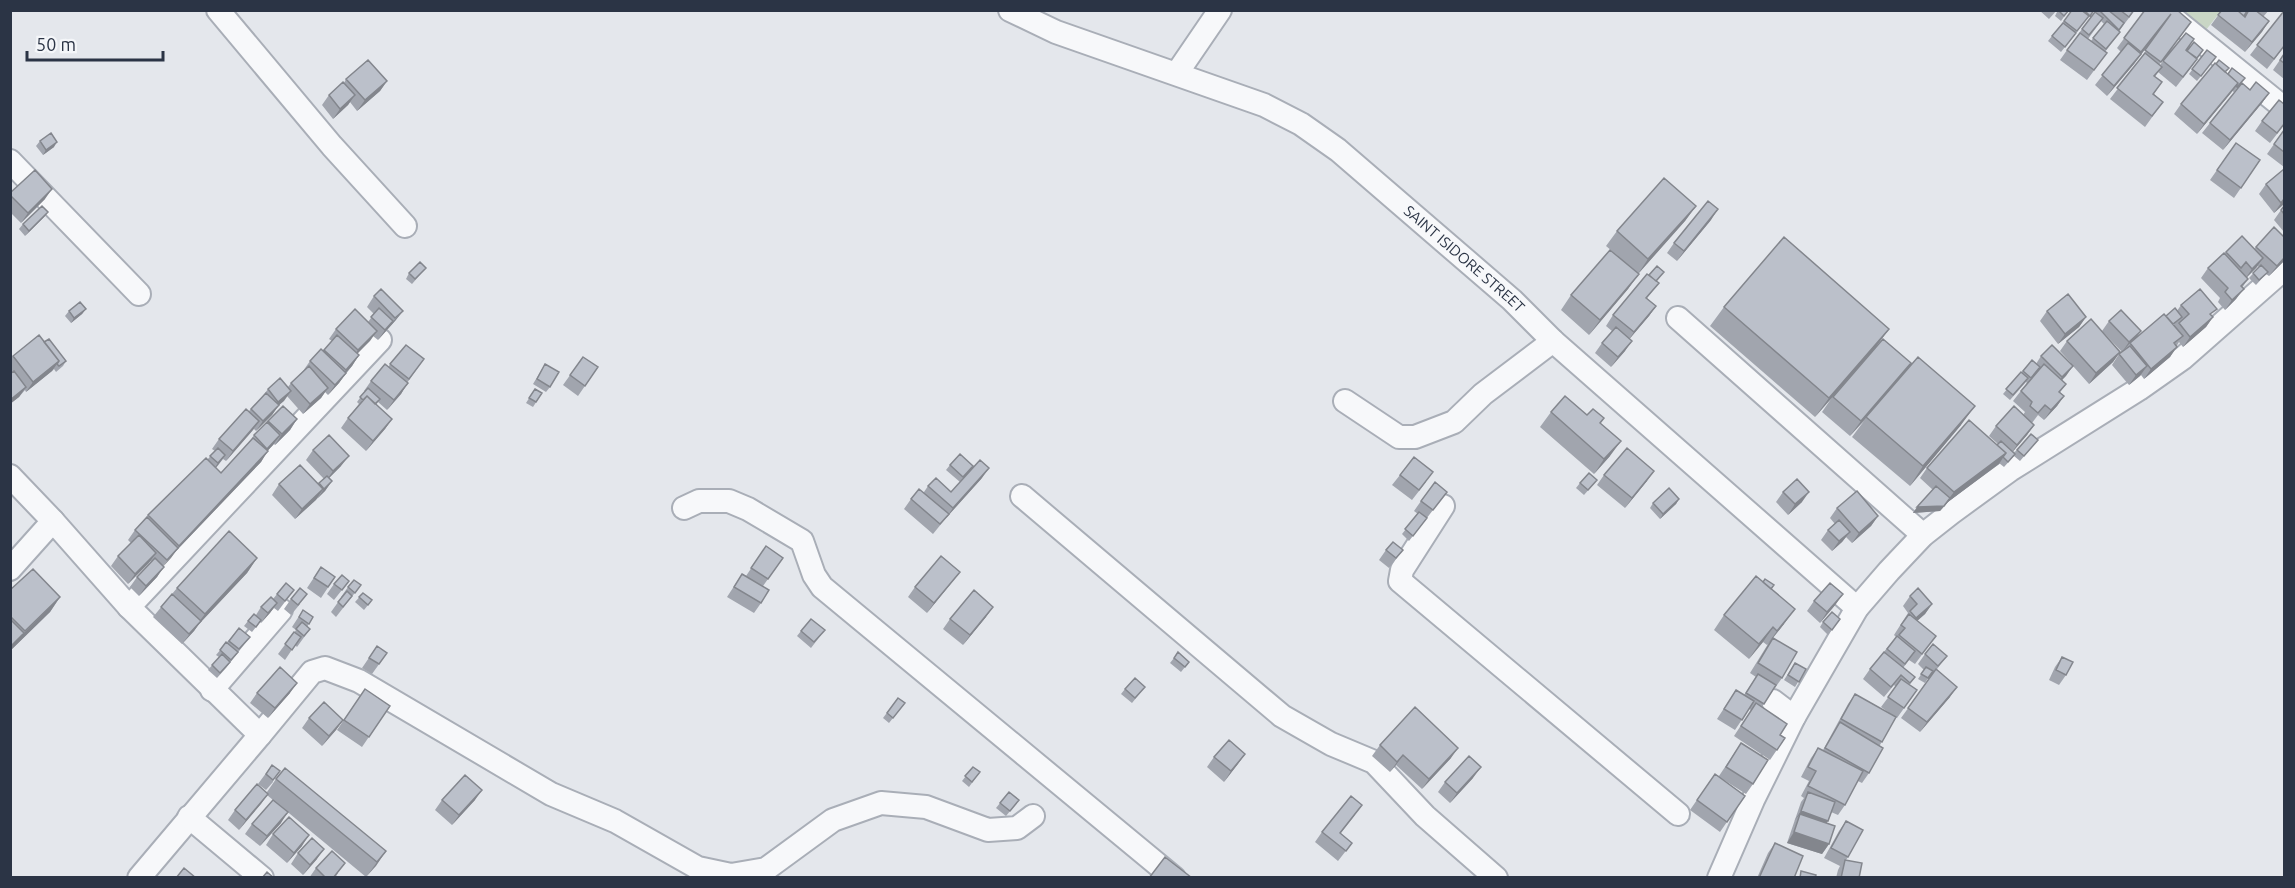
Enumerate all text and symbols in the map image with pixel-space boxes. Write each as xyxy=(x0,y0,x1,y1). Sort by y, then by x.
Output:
scale bar xyxy=(27,24,164,62)
text: 50 m xyxy=(36,34,76,54)
street label: SAINT ISIDORE STREET xyxy=(1401,202,1529,316)

